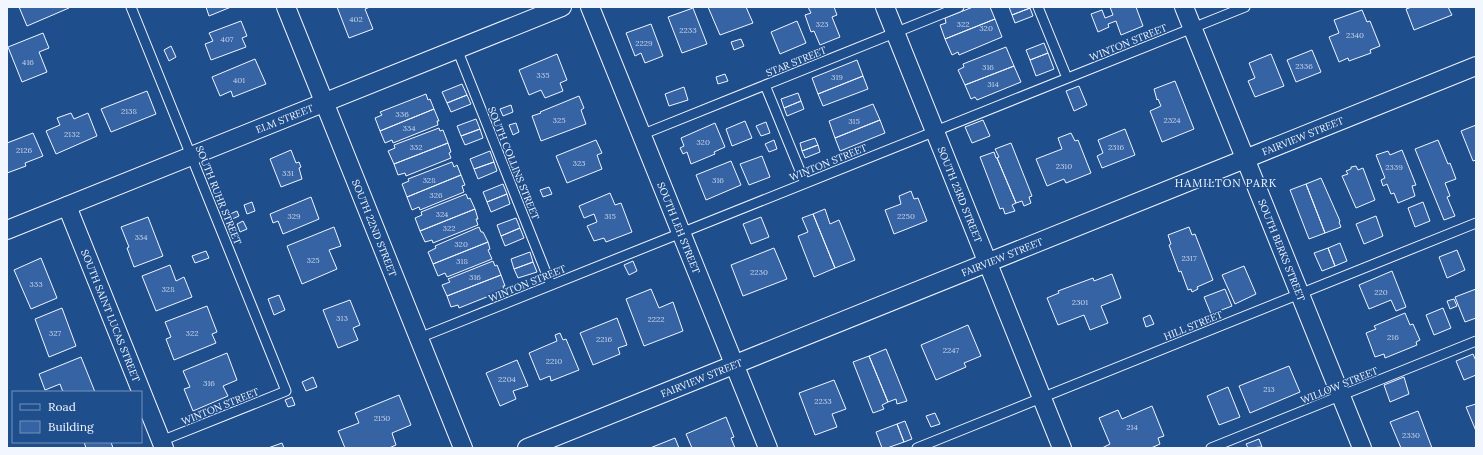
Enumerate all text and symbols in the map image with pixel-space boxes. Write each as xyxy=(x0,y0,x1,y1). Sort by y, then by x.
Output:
house number: 402 xyxy=(349,14,363,24)
house number: 323 xyxy=(815,19,829,29)
house number: 322 xyxy=(956,19,970,29)
street label: WINTON STREET xyxy=(1087,21,1169,64)
house number: 320 xyxy=(979,23,993,33)
house number: 2233 xyxy=(679,25,697,35)
house number: 2340 xyxy=(1346,30,1364,40)
house number: 407 xyxy=(221,34,234,44)
house number: 2229 xyxy=(635,38,653,48)
street label: STAR STREET xyxy=(764,43,829,80)
house number: 416 xyxy=(22,57,34,67)
house number: 2336 xyxy=(1295,61,1313,71)
house number: 316 xyxy=(982,62,994,72)
house number: 335 xyxy=(536,70,550,80)
house number: 319 xyxy=(831,72,843,82)
house number: 401 xyxy=(233,75,245,85)
house number: 314 xyxy=(987,79,1000,89)
street label: ELM STREET xyxy=(254,101,316,136)
street label: SOUTH COLLINS STREET xyxy=(485,105,542,222)
house number: 2138 xyxy=(121,106,138,116)
house number: 336 xyxy=(395,109,409,119)
street label: FAIRVIEW STREET xyxy=(1260,114,1346,159)
house number: 325 xyxy=(552,115,566,125)
house number: 2324 xyxy=(1163,115,1181,125)
house number: 315 xyxy=(848,116,860,126)
house number: 334 xyxy=(402,123,416,133)
house number: 2132 xyxy=(64,129,80,139)
house number: 320 xyxy=(696,137,710,147)
street label: WINTON STREET xyxy=(787,141,869,184)
house number: 332 xyxy=(409,142,423,152)
house number: 2316 xyxy=(1108,142,1124,152)
street label: SOUTH RUHR STREET xyxy=(193,144,245,247)
house number: 2126 xyxy=(16,145,32,155)
street label: SOUTH 23RD STREET xyxy=(935,145,985,245)
house number: 323 xyxy=(572,158,586,168)
house number: 2310 xyxy=(1056,161,1072,171)
house number: 2339 xyxy=(1385,162,1403,172)
house number: 331 xyxy=(282,168,294,178)
house number: 328 xyxy=(422,175,436,185)
house number: 316 xyxy=(712,175,724,185)
district label: HAMILTON PARK xyxy=(1175,176,1277,190)
street label: SOUTH 22ND STREET xyxy=(349,178,400,279)
street label: SOUTH LEH STREET xyxy=(654,180,703,276)
house number: 326 xyxy=(429,190,443,200)
street label: SOUTH BERKS STREET xyxy=(1255,197,1308,304)
house number: 324 xyxy=(436,209,449,219)
house number: 329 xyxy=(287,211,301,221)
house number: 315 xyxy=(604,211,616,221)
house number: 2250 xyxy=(897,211,915,221)
house number: 322 xyxy=(442,223,456,233)
house number: 334 xyxy=(134,232,148,242)
street label: FAIRVIEW STREET xyxy=(959,235,1045,280)
house number: 320 xyxy=(454,239,468,249)
street label: SOUTH SAINT LUCAS STREET xyxy=(78,248,143,384)
house number: 2317 xyxy=(1181,253,1197,263)
house number: 325 xyxy=(306,255,320,265)
house number: 318 xyxy=(456,256,468,266)
street label: WINTON STREET xyxy=(486,262,568,305)
house number: 2230 xyxy=(750,267,768,277)
house number: 316 xyxy=(469,272,481,282)
house number: 333 xyxy=(29,279,43,289)
house number: 328 xyxy=(161,284,175,294)
house number: 220 xyxy=(1374,287,1388,297)
house number: 2301 xyxy=(1072,297,1088,307)
street label: HILL STREET xyxy=(1162,308,1225,343)
house number: 313 xyxy=(336,313,348,323)
house number: 2222 xyxy=(647,314,665,324)
house number: 327 xyxy=(49,328,62,338)
house number: 322 xyxy=(185,328,199,338)
house number: 216 xyxy=(1387,332,1399,342)
house number: 2216 xyxy=(596,334,612,344)
house number: 2247 xyxy=(943,345,960,355)
house number: 2210 xyxy=(546,356,562,366)
street label: FAIRVIEW STREET xyxy=(659,356,745,401)
street label: WILLOW STREET xyxy=(1299,364,1380,407)
house number: 2204 xyxy=(498,374,517,384)
house number: 316 xyxy=(203,378,215,388)
house number: 213 xyxy=(1263,384,1275,394)
street label: WINTON STREET xyxy=(179,385,261,428)
legend xyxy=(12,391,142,443)
house number: 2233 xyxy=(814,396,832,406)
text: Road xyxy=(48,399,76,414)
house number: 2150 xyxy=(374,413,390,423)
text: Building xyxy=(48,419,94,434)
house number: 214 xyxy=(1126,422,1138,432)
house number: 2330 xyxy=(1402,430,1420,440)

